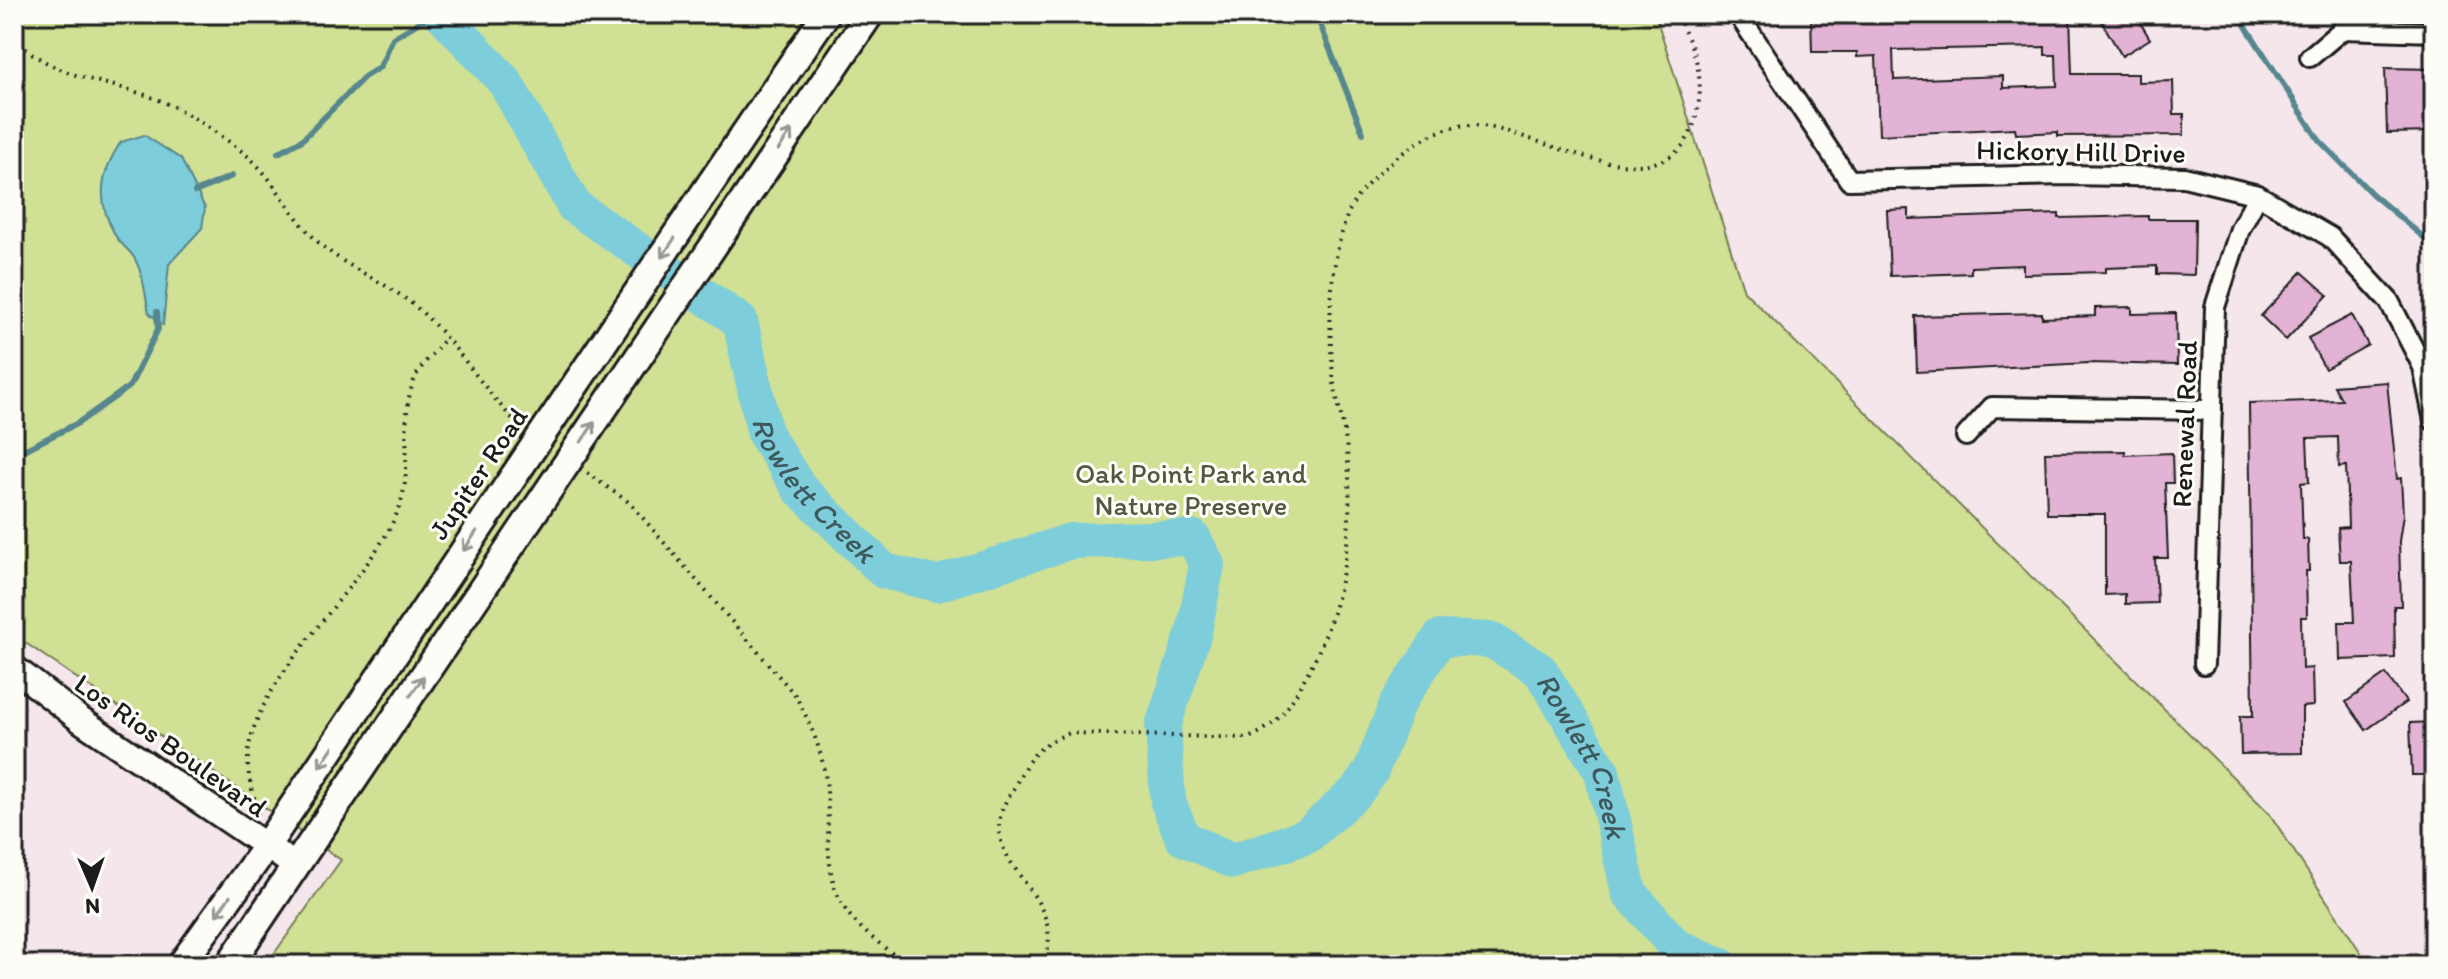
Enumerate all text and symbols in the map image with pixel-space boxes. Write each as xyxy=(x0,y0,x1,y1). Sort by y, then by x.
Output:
one-way arrow xyxy=(777,129,793,152)
street label: Hickory Hill Drive xyxy=(1976,132,2186,170)
one-way arrow xyxy=(660,236,676,258)
street label: Renewal Road xyxy=(2164,339,2204,508)
street label: Jupiter Road xyxy=(421,400,535,546)
water label: Rowlett Creek xyxy=(744,414,885,572)
one-way arrow xyxy=(580,421,596,444)
park label: Oak Point Park and Nature Preserve xyxy=(1075,456,1307,522)
one-way arrow xyxy=(462,530,478,552)
street label: Los Rios Boulevard xyxy=(68,666,274,824)
water label: Rowlett Creek xyxy=(1528,666,1636,843)
one-way arrow xyxy=(409,675,426,697)
one-way arrow xyxy=(317,746,334,768)
north arrow xyxy=(52,847,132,927)
text: N xyxy=(85,893,101,920)
one-way arrow xyxy=(215,895,231,917)

